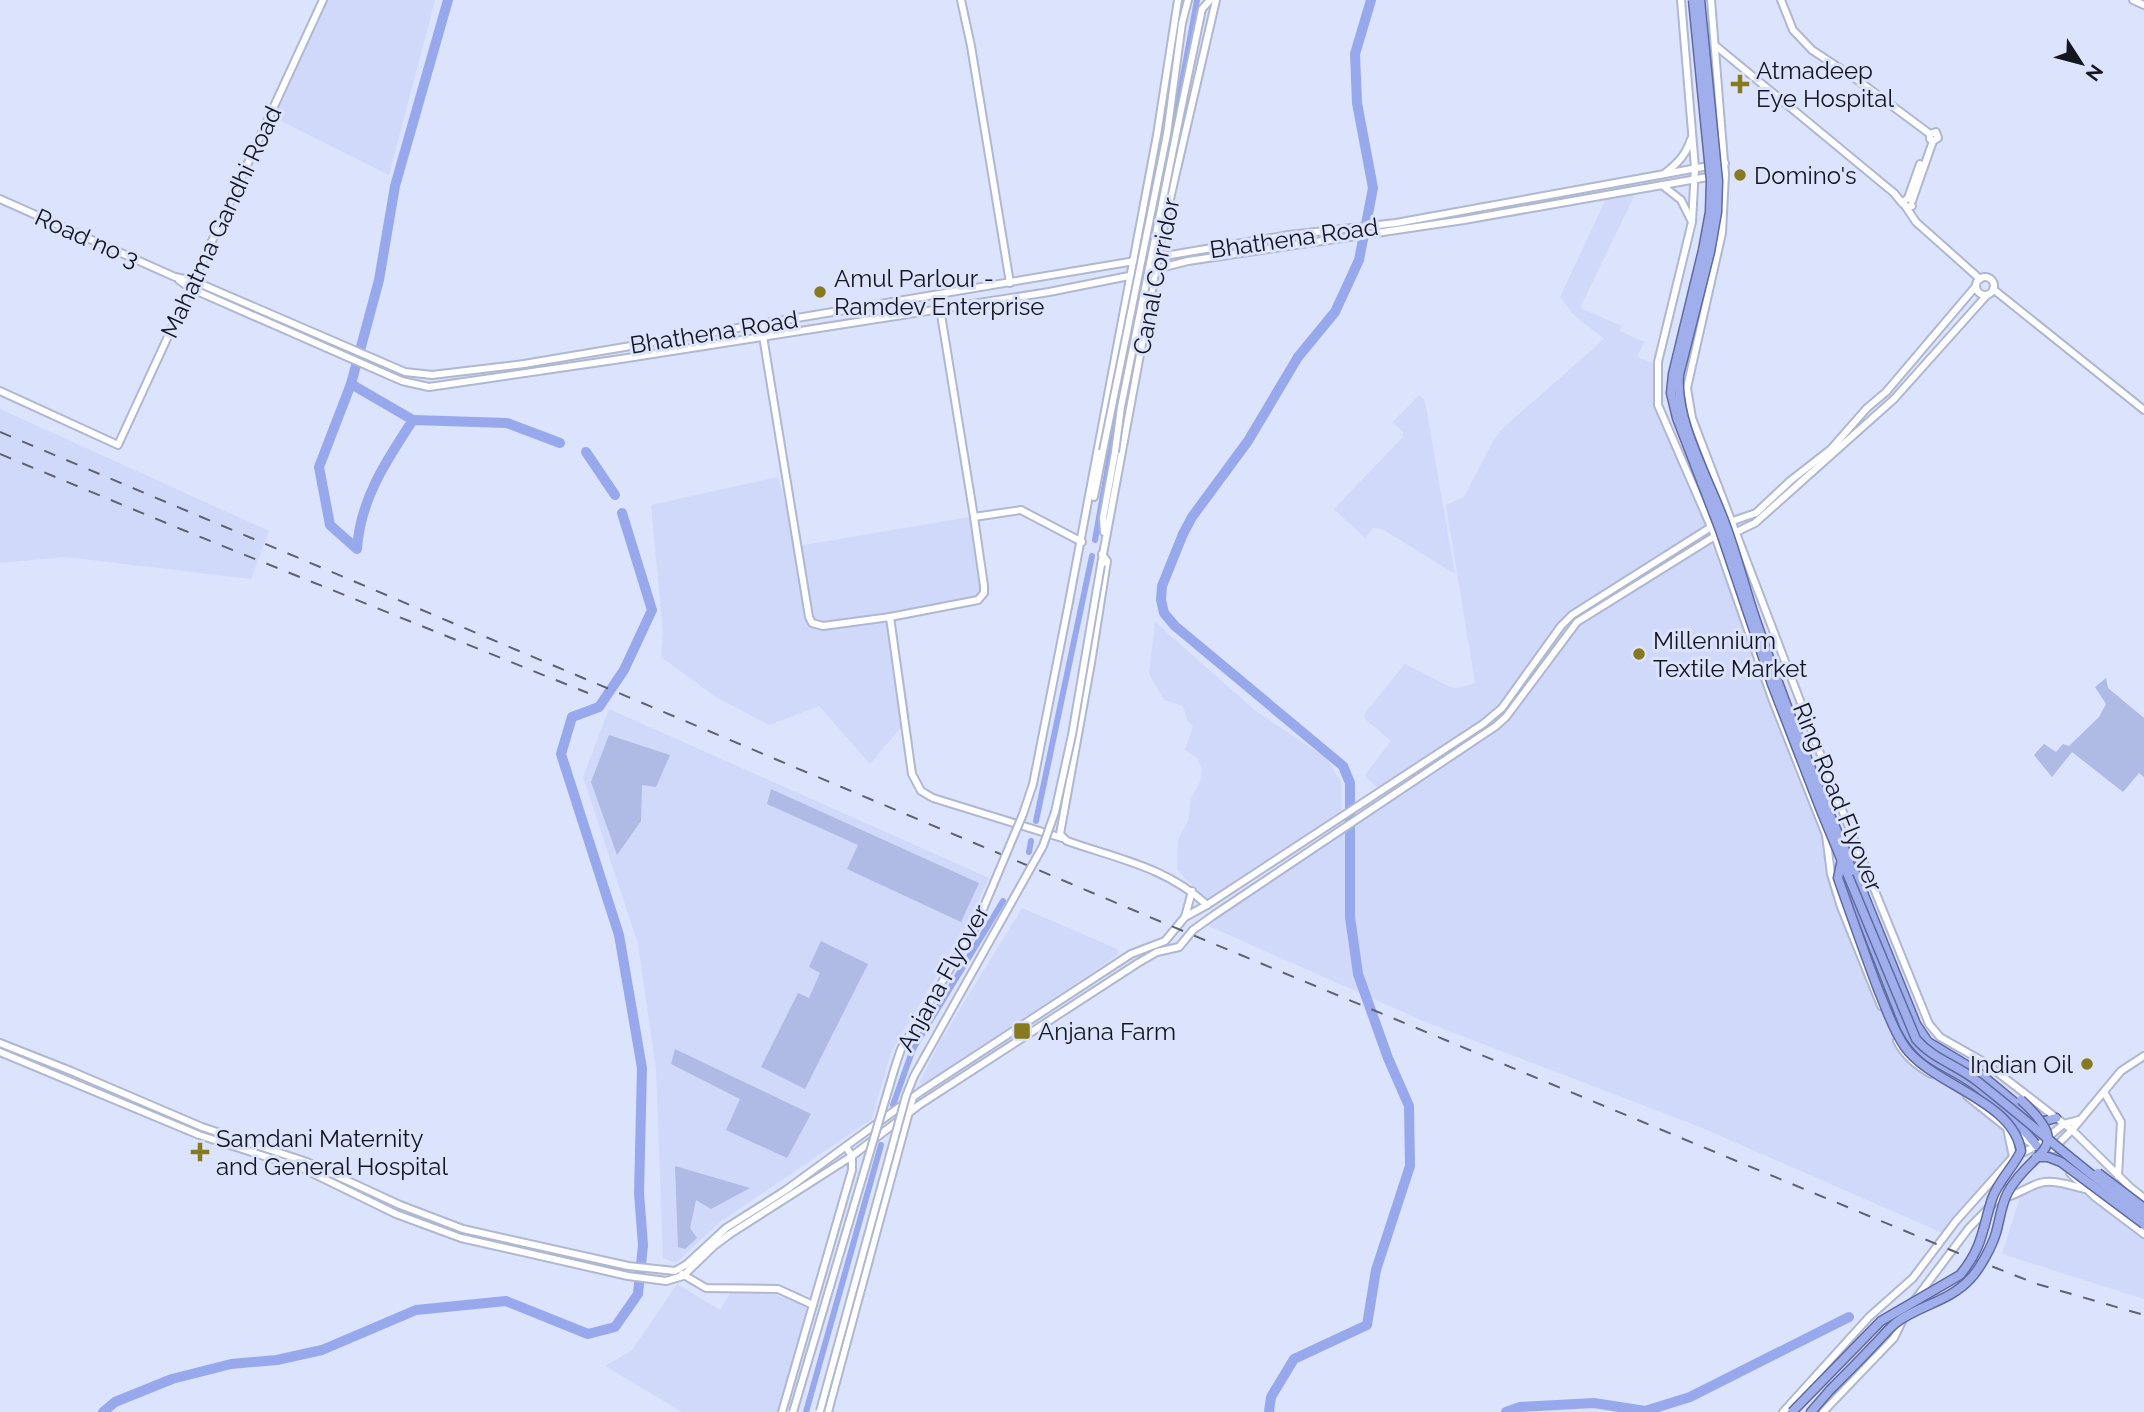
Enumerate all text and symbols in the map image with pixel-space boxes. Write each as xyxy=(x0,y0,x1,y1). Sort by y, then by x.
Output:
north arrow xyxy=(2046,28,2116,98)
place label: Atmadeep Eye Hospital xyxy=(1756,56,1894,113)
text: N xyxy=(2082,61,2108,85)
marker: Atmadeep Eye Hospital xyxy=(1730,74,1750,94)
street label: Mahatma Gandhi Road xyxy=(155,102,287,342)
place label: Domino's xyxy=(1754,161,1857,190)
marker: Domino's xyxy=(1732,167,1748,183)
street label: Canal Corridor xyxy=(1127,195,1186,357)
street label: Road no 3 xyxy=(30,202,144,274)
street label: Bhathena Road xyxy=(1208,212,1380,264)
place label: Amul Parlour - Ramdev Enterprise xyxy=(834,264,1044,321)
marker: Amul Parlour - Ramdev Enterprise xyxy=(812,284,828,300)
street label: Bhathena Road xyxy=(628,304,800,360)
place label: Millennium Textile Market xyxy=(1653,626,1807,683)
marker: Millennium Textile Market xyxy=(1631,646,1647,662)
street label: Ring Road Flyover xyxy=(1787,698,1889,896)
street label: Anjana Flyover xyxy=(891,899,996,1057)
place label: Anjana Farm xyxy=(1038,1017,1176,1046)
marker: Anjana Farm xyxy=(1012,1021,1032,1041)
place label: Indian Oil xyxy=(1970,1050,2073,1079)
marker: Indian Oil xyxy=(2079,1056,2095,1072)
place label: Samdani Maternity and General Hospital xyxy=(216,1124,448,1181)
marker: Samdani Maternity and General Hospital xyxy=(190,1142,210,1162)

